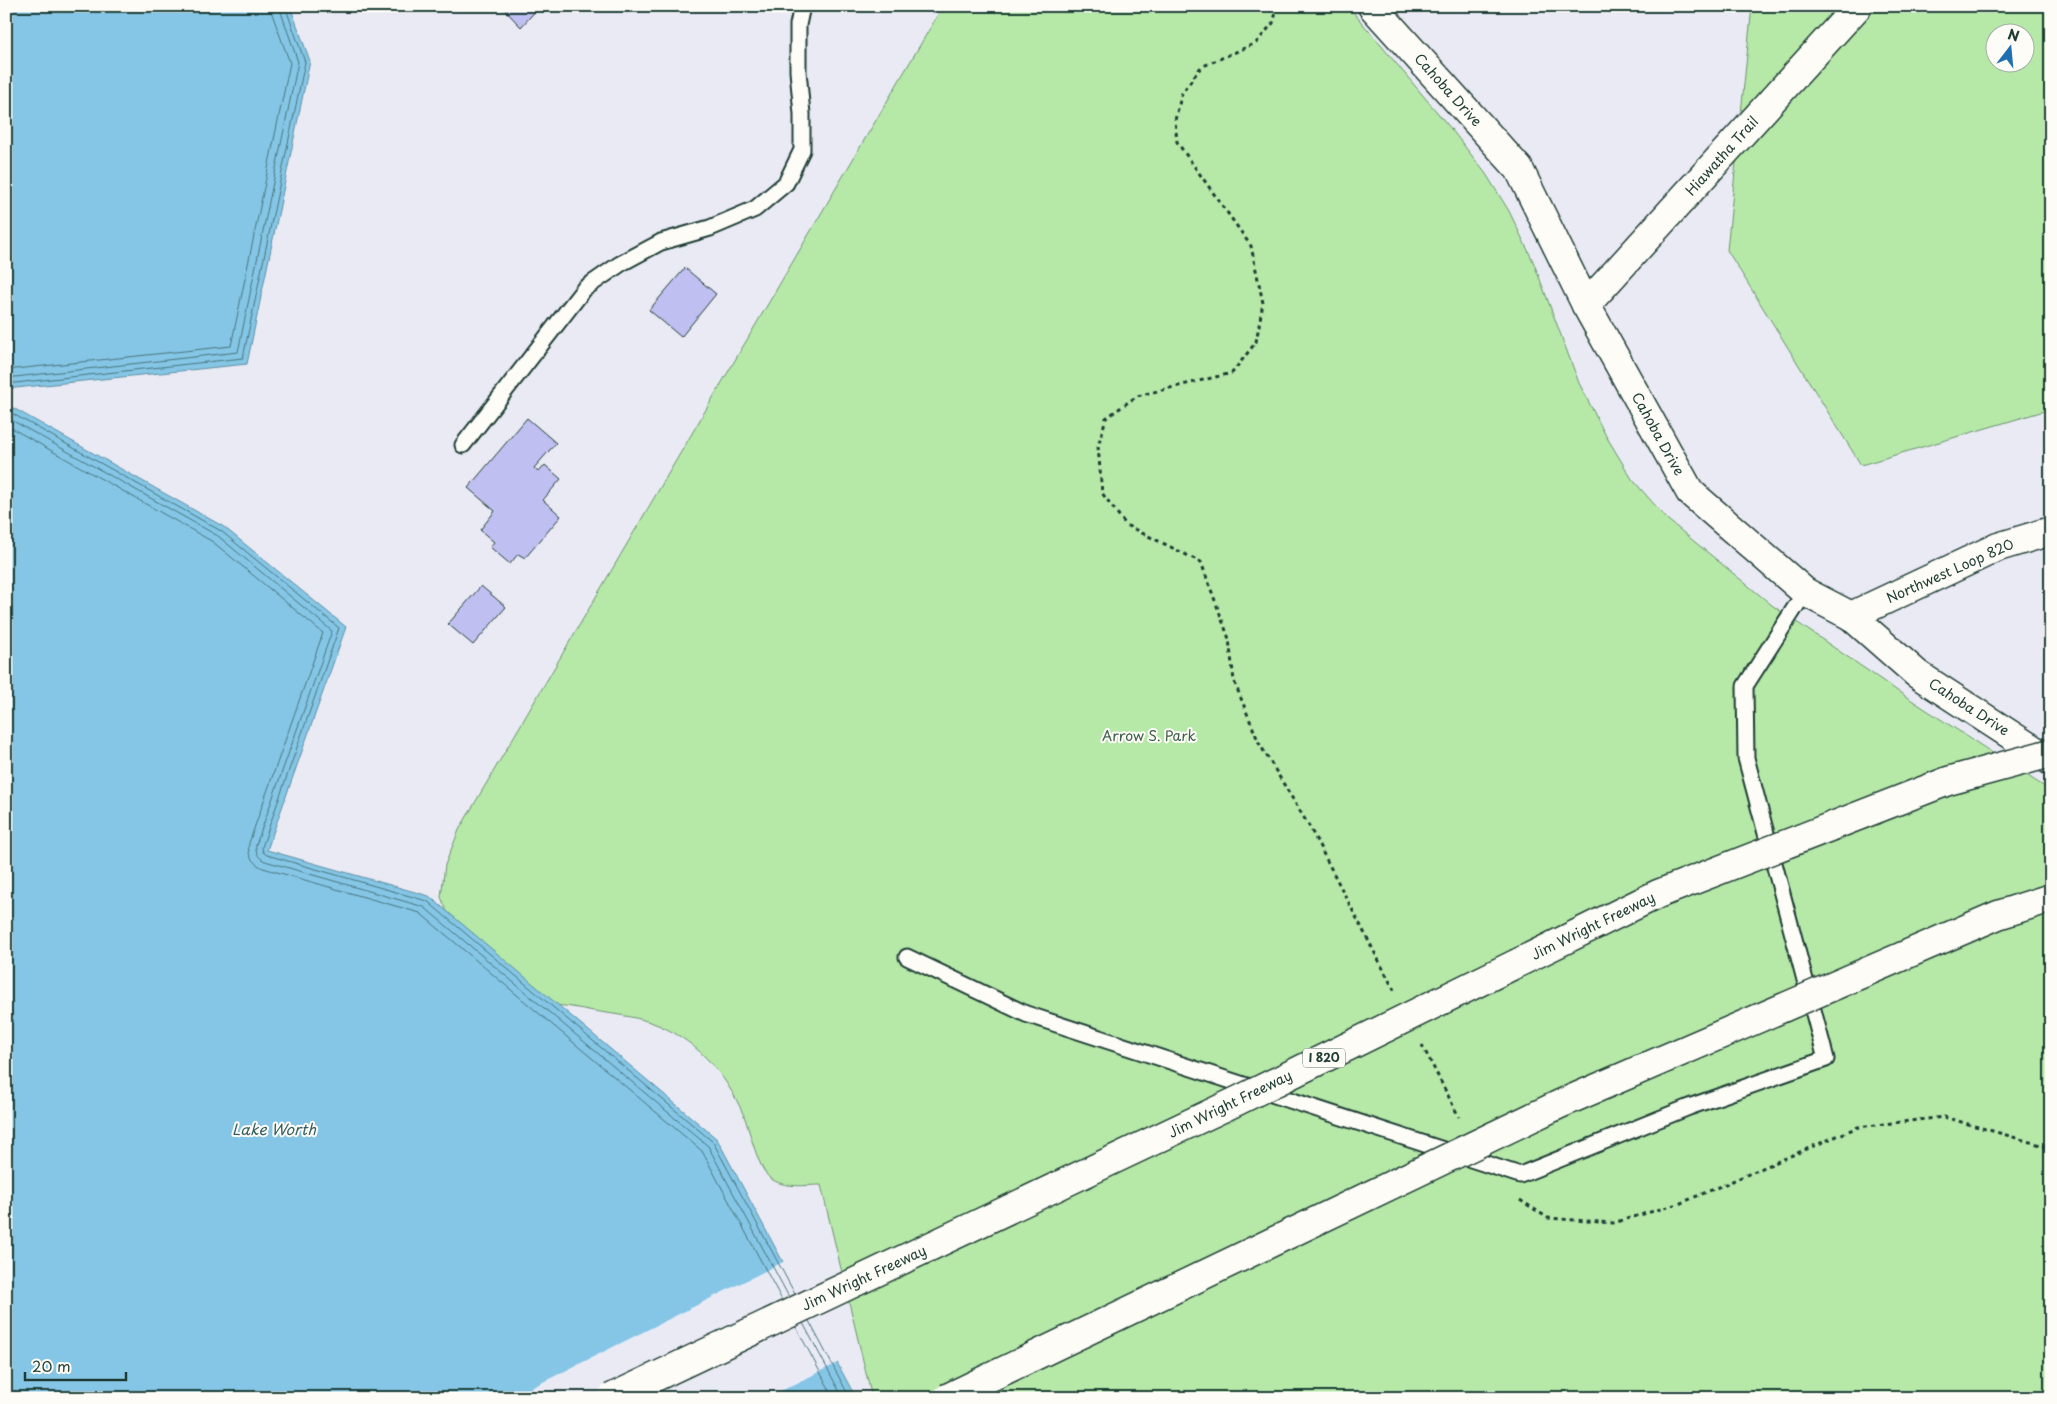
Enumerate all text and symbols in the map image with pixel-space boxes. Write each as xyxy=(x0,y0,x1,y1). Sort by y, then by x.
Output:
north arrow xyxy=(1984,22,2034,72)
text: N xyxy=(2005,23,2022,47)
street label: Cahoba Drive xyxy=(1410,48,1487,131)
street label: Hiawatha Trail xyxy=(1680,111,1763,200)
street label: Cahoba Drive xyxy=(1627,388,1690,479)
street label: Northwest Loop 820 xyxy=(1883,533,2017,608)
street label: Cahoba Drive xyxy=(1925,673,2014,741)
park label: Arrow S. Park xyxy=(1102,725,1196,746)
street label: Jim Wright Freeway xyxy=(1527,886,1658,965)
road number: I 820 xyxy=(1303,1048,1345,1068)
street label: Jim Wright Freeway xyxy=(1164,1064,1295,1143)
water label: Lake Worth xyxy=(232,1117,316,1140)
street label: Jim Wright Freeway xyxy=(798,1239,929,1316)
scale bar xyxy=(25,1349,126,1381)
text: 20 m xyxy=(32,1354,71,1377)

